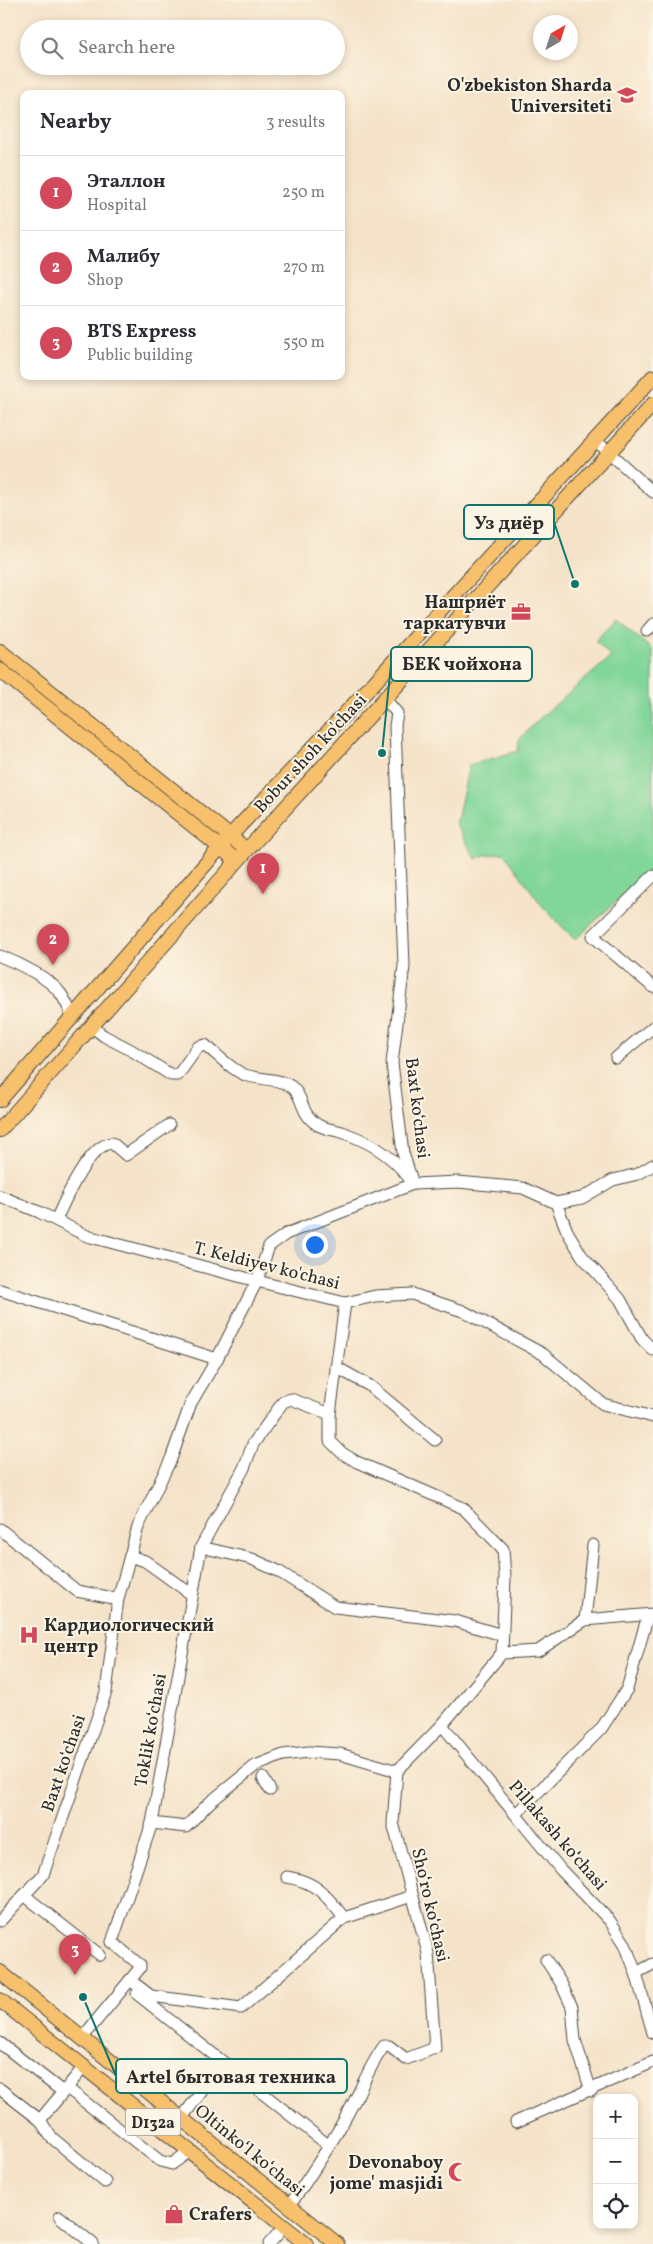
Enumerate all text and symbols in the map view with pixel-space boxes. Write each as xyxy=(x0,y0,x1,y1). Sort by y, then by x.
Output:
north arrow xyxy=(533,15,578,60)
search box xyxy=(20,20,345,75)
icon: search xyxy=(38,34,66,62)
text: Search here xyxy=(78,35,175,61)
place label: O'zbekiston Sharda Universiteti xyxy=(447,74,612,120)
school or university icon: O'zbekiston Sharda Universiteti xyxy=(616,84,638,106)
text: Nearby xyxy=(40,108,111,137)
text: 3 results xyxy=(266,112,325,134)
text: Эталлон xyxy=(87,169,165,195)
text: 1 xyxy=(53,182,59,204)
text: 250 m xyxy=(282,182,325,204)
text: Hospital xyxy=(87,195,147,217)
text: Малибу xyxy=(87,244,160,270)
text: 2 xyxy=(52,257,60,279)
text: 270 m xyxy=(283,257,325,279)
text: Shop xyxy=(87,270,123,292)
text: BTS Express xyxy=(87,319,197,345)
text: 3 xyxy=(52,332,60,354)
text: 550 m xyxy=(283,332,325,354)
text: Public building xyxy=(87,345,193,367)
callout: Уз диёр xyxy=(464,505,554,539)
text: Уз диёр xyxy=(474,511,544,537)
place label: Нашриёт таркатувчи xyxy=(403,591,506,637)
office icon: Нашриёт таркатувчи xyxy=(510,601,532,623)
callout: БЕК чойхона xyxy=(391,647,532,681)
text: БЕК чойхона xyxy=(402,652,522,678)
street label: Bobur shoh ko'chasi xyxy=(249,689,373,819)
pin: 1 xyxy=(247,853,279,894)
pin: 2 xyxy=(37,924,69,965)
street label: Baxt koʻchasi xyxy=(398,1056,435,1160)
your location xyxy=(302,1232,328,1258)
street label: T. Keldiyev ko'chasi xyxy=(191,1236,342,1297)
place label: Кардиологический центр xyxy=(44,1614,214,1660)
hospital icon: Кардиологический центр xyxy=(18,1624,40,1646)
street label: Toklik koʻchasi xyxy=(129,1671,174,1789)
street label: Baxt koʻchasi xyxy=(36,1711,93,1816)
street label: Pillakash koʻchasi xyxy=(502,1775,612,1897)
street label: Shoʻro koʻchasi xyxy=(404,1846,455,1965)
pin: 3 xyxy=(59,1934,91,1975)
callout: Artel бытовая техника xyxy=(116,2059,347,2093)
text: Artel бытовая техника xyxy=(126,2065,336,2091)
map controls xyxy=(593,2094,638,2229)
button: + xyxy=(593,2094,638,2139)
street label: Oltinkoʻl koʻchasi xyxy=(189,2099,309,2203)
road number: D132a xyxy=(126,2108,180,2136)
button: − xyxy=(593,2139,638,2184)
place label: Devonaboy jome' masjidi xyxy=(330,2151,443,2197)
mosque icon: Devonaboy jome' masjidi xyxy=(447,2161,469,2183)
button: locate xyxy=(593,2184,638,2229)
shop icon: Crafers xyxy=(163,2203,185,2225)
place label: Crafers xyxy=(189,2203,252,2228)

